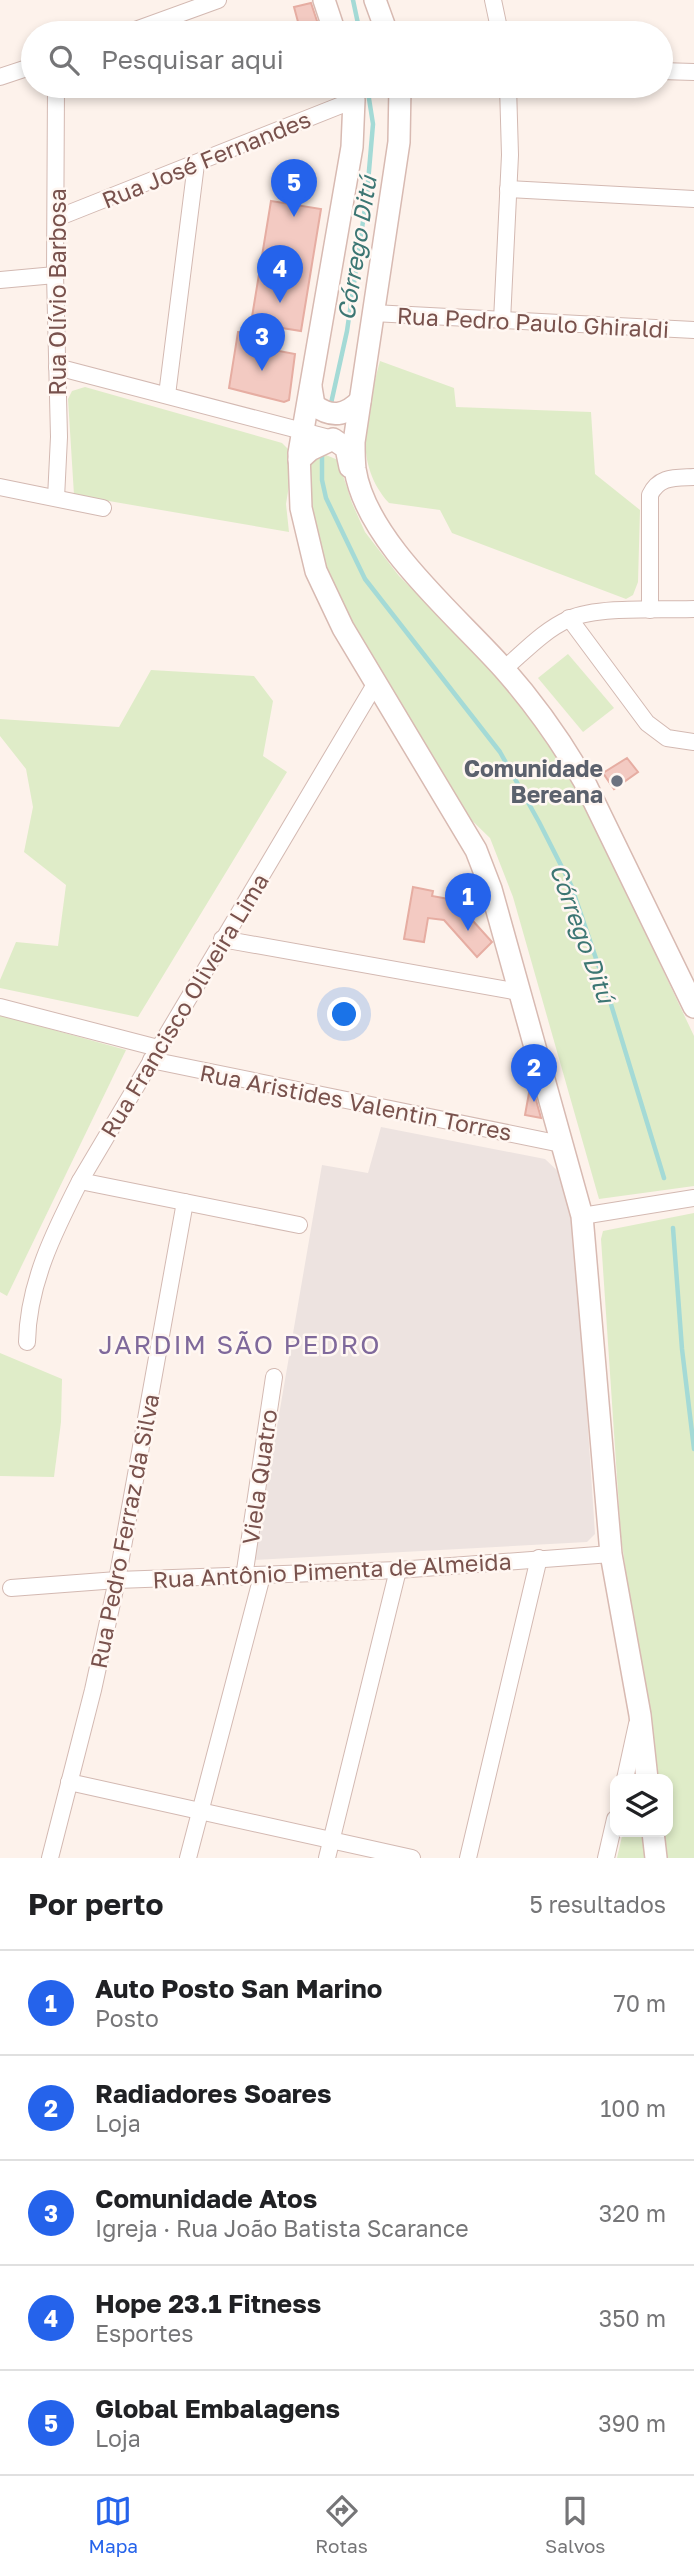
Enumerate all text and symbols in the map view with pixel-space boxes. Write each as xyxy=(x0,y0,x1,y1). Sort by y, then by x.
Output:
search box xyxy=(21,21,673,98)
icon: search xyxy=(45,41,83,79)
text: Pesquisar aqui xyxy=(101,44,284,75)
street label: Rua José Fernandes xyxy=(98,104,314,214)
pin: 5 xyxy=(271,159,317,217)
water label: Córrego Ditú xyxy=(330,171,383,322)
street label: Rua Olívio Barbosa xyxy=(43,188,71,396)
pin: 4 xyxy=(257,245,303,303)
street label: Rua Pedro Paulo Ghiraldi xyxy=(396,301,670,343)
pin: 3 xyxy=(239,313,285,371)
place label: Comunidade Bereana xyxy=(464,754,603,808)
marker: Comunidade Bereana xyxy=(609,773,625,789)
water label: Córrego Ditú xyxy=(544,860,622,1009)
street label: Rua Francisco Oliveira Lima xyxy=(94,868,274,1142)
pin: 1 xyxy=(445,873,491,931)
your location xyxy=(327,997,361,1031)
pin: 2 xyxy=(511,1044,557,1102)
street label: Rua Aristides Valentin Torres xyxy=(198,1058,514,1146)
district label: JARDIM SÃO PEDRO xyxy=(98,1329,382,1360)
street label: Rua Pedro Ferraz da Silva xyxy=(84,1391,164,1671)
street label: Viela Quatro xyxy=(236,1407,282,1547)
street label: Rua Antônio Pimenta de Almeida xyxy=(152,1547,512,1593)
map controls xyxy=(610,1774,673,1837)
button: layers xyxy=(610,1774,673,1837)
text: Por perto xyxy=(28,1886,163,1922)
text: 5 resultados xyxy=(529,1890,666,1918)
text: Auto Posto San Marino xyxy=(95,1973,382,2004)
text: 1 xyxy=(45,1989,57,2017)
text: 70 m xyxy=(613,1989,666,2017)
text: Posto xyxy=(95,2004,159,2032)
text: Radiadores Soares xyxy=(95,2078,331,2109)
text: 2 xyxy=(44,2094,58,2122)
text: 100 m xyxy=(600,2094,666,2122)
text: Loja xyxy=(95,2109,141,2137)
text: Comunidade Atos xyxy=(95,2183,317,2214)
text: 3 xyxy=(44,2199,58,2227)
text: 320 m xyxy=(599,2199,666,2227)
text: Igreja · Rua João Batista Scarance xyxy=(95,2214,469,2242)
text: Hope 23.1 Fitness xyxy=(95,2288,321,2319)
text: 4 xyxy=(44,2304,58,2332)
text: 350 m xyxy=(599,2304,666,2332)
text: Esportes xyxy=(95,2319,193,2347)
text: Global Embalagens xyxy=(95,2393,340,2424)
text: 5 xyxy=(44,2409,58,2437)
text: 390 m xyxy=(598,2409,666,2437)
text: Loja xyxy=(95,2424,141,2452)
tab: Mapa xyxy=(89,2492,138,2557)
tab: Rotas xyxy=(315,2492,368,2557)
tab: Salvos xyxy=(545,2492,605,2557)

